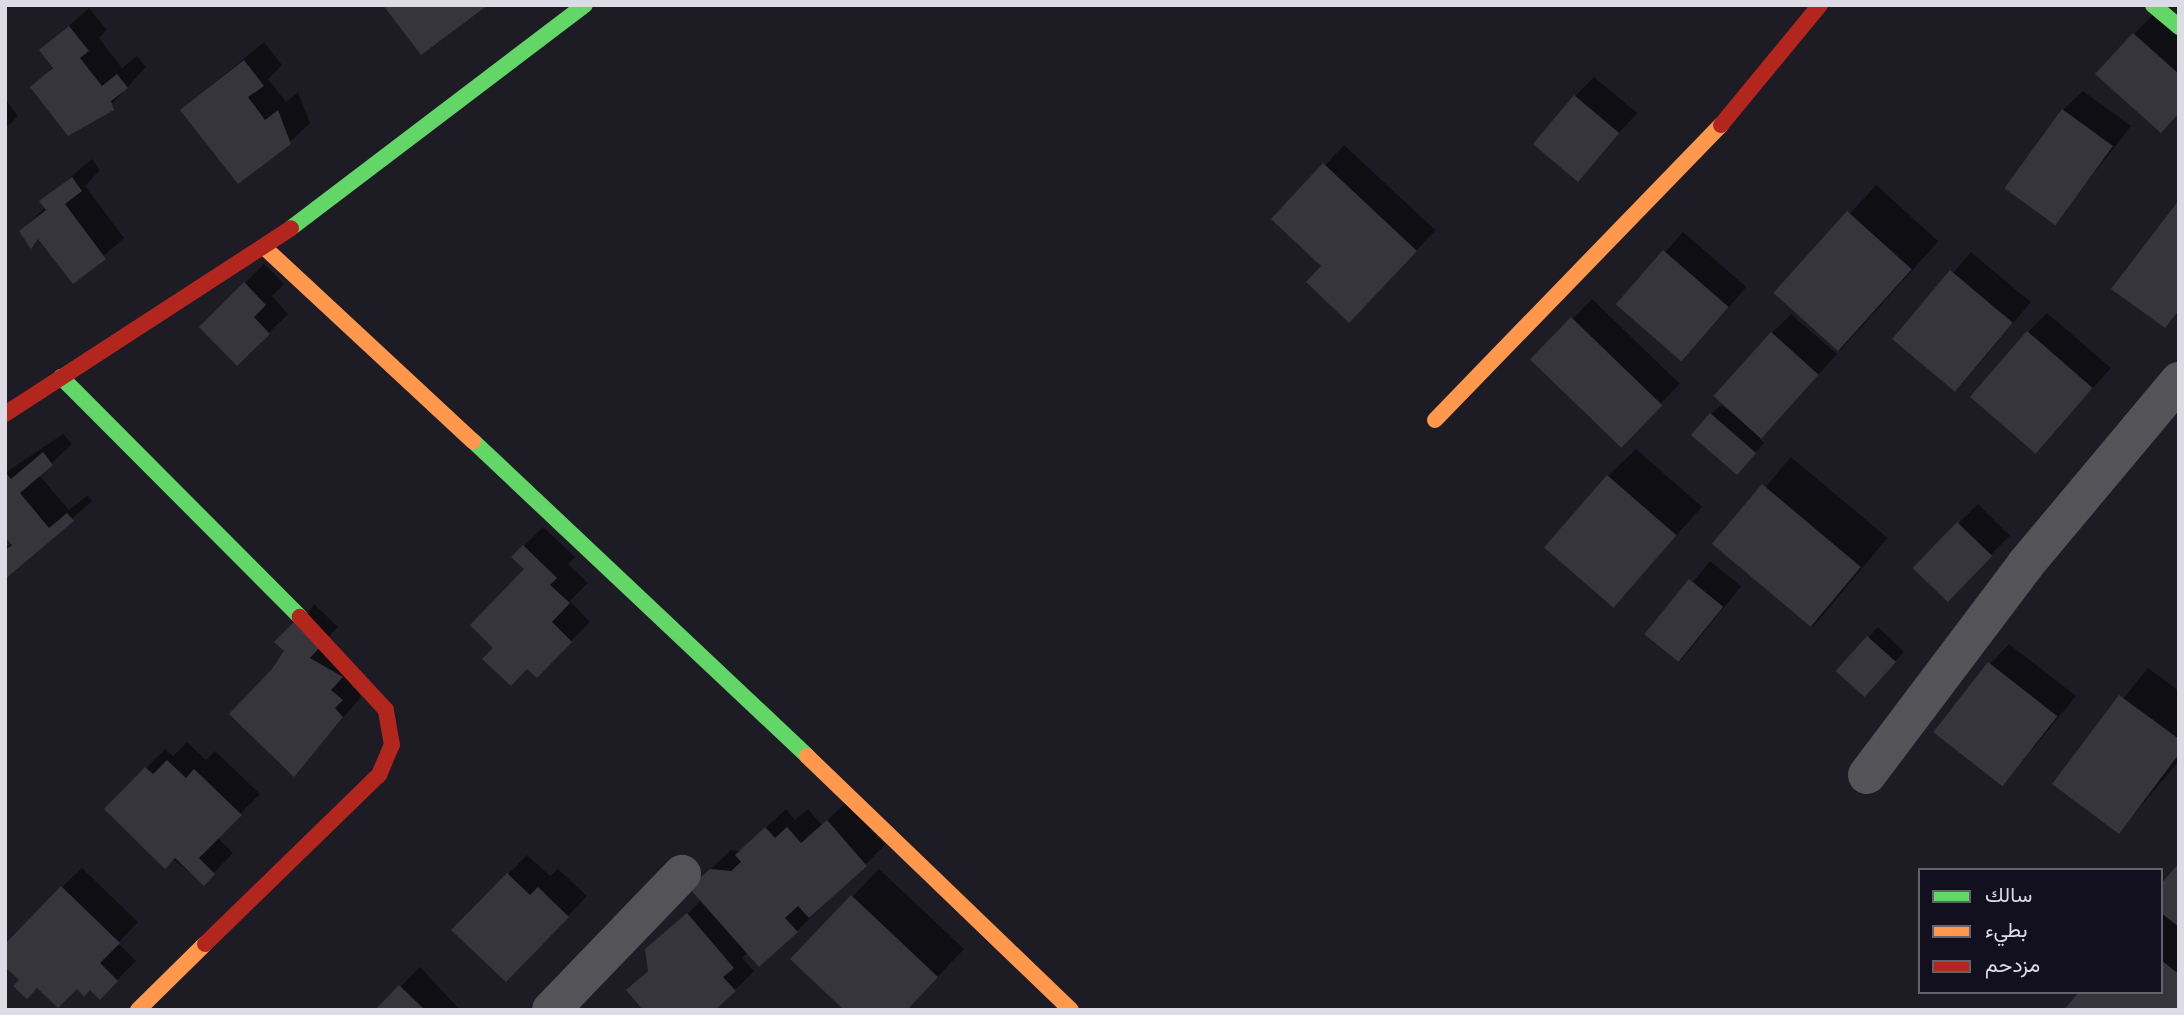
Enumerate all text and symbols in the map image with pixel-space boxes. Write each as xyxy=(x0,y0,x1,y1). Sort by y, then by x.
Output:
legend xyxy=(1918,868,2163,994)
text: سالك xyxy=(1985,881,2032,908)
text: بطيء xyxy=(1985,916,2028,943)
text: مزدحم xyxy=(1985,951,2040,978)

